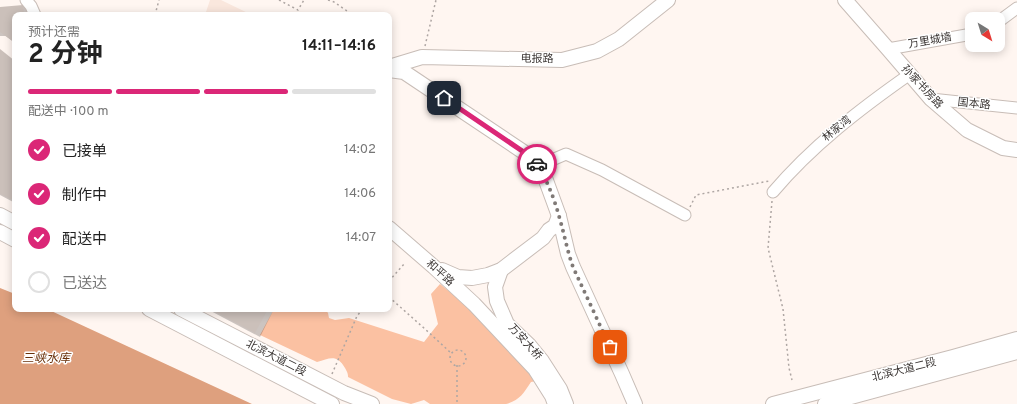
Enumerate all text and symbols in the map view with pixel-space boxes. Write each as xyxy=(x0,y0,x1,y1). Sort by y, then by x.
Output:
north arrow xyxy=(965,12,1005,52)
map controls xyxy=(965,12,1005,52)
text: 预计还需 xyxy=(28,25,80,41)
street label: 万里城墙 xyxy=(907,30,953,52)
text: 14:11–14:16 xyxy=(302,37,376,56)
text: 2 分钟 xyxy=(28,39,102,72)
street label: 电报路 xyxy=(520,52,554,66)
street label: 孙家书房路 xyxy=(898,62,946,112)
pin xyxy=(427,81,461,115)
icon: home xyxy=(433,87,455,109)
street label: 国本路 xyxy=(957,95,991,113)
text: 配送中 · 100 m xyxy=(28,104,109,120)
street label: 林家湾 xyxy=(820,113,854,145)
icon: check xyxy=(28,139,50,161)
text: 14:02 xyxy=(344,142,376,158)
text: 已接单 xyxy=(62,143,107,162)
courier xyxy=(517,144,557,184)
icon: car xyxy=(526,153,548,175)
icon: check xyxy=(28,183,50,205)
text: 14:06 xyxy=(344,186,376,202)
text: 制作中 xyxy=(62,187,107,206)
icon: check xyxy=(28,227,50,249)
text: 14:07 xyxy=(346,230,376,246)
text: 配送中 xyxy=(62,231,107,250)
street label: 和平路 xyxy=(423,257,457,289)
text: 已送达 xyxy=(62,275,107,294)
street label: 万安大桥 xyxy=(505,321,545,363)
pin xyxy=(593,330,627,364)
icon: bag xyxy=(599,336,621,358)
street label: 北滨大道二段 xyxy=(243,337,309,379)
water label: 三峡水库 xyxy=(22,351,72,367)
street label: 北滨大道二段 xyxy=(870,355,938,385)

